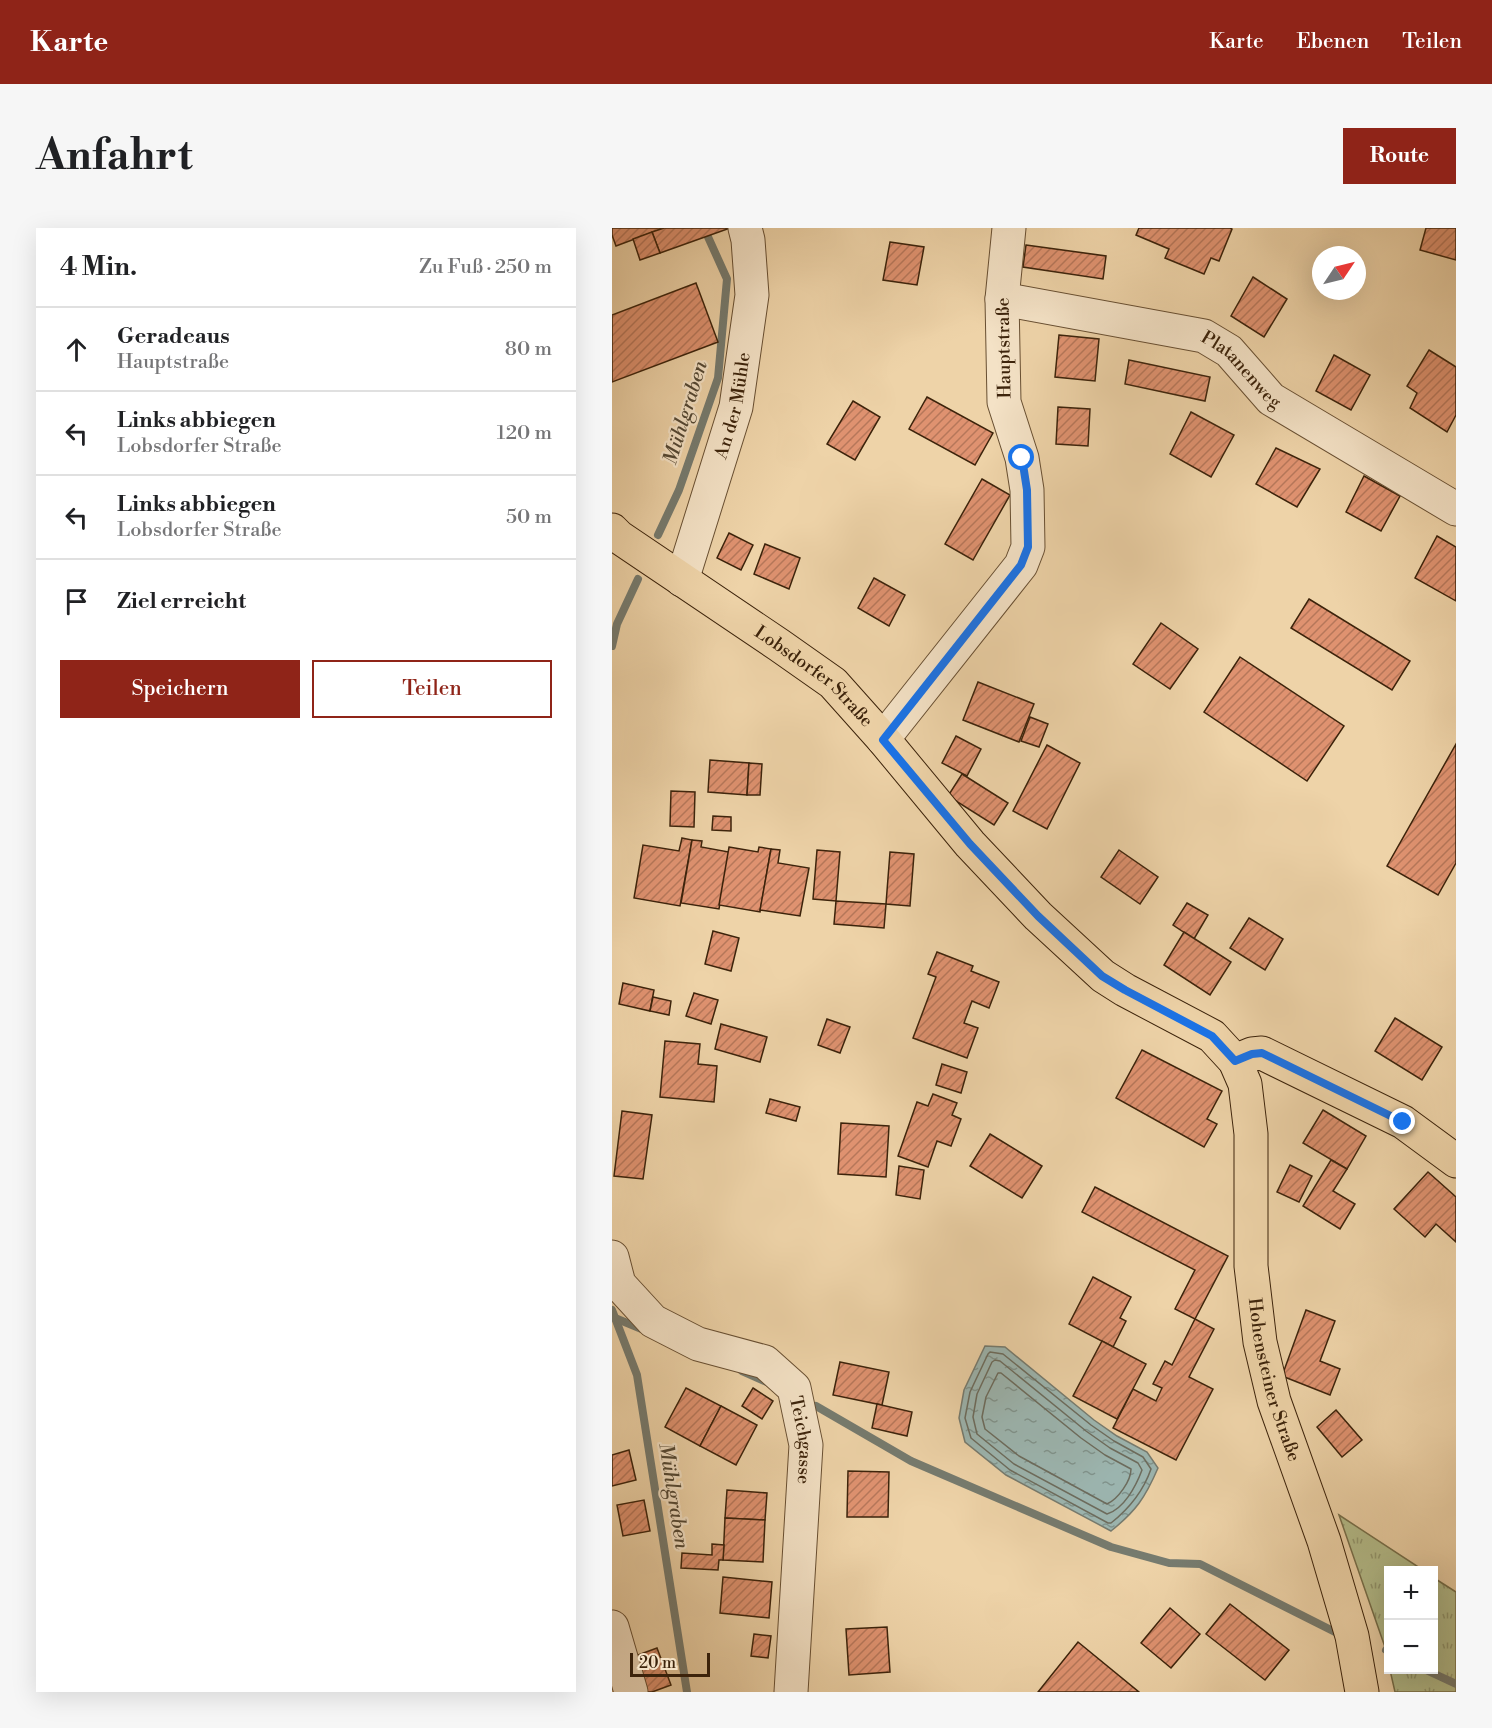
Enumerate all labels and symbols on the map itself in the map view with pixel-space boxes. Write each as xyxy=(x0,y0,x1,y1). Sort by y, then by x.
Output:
north arrow xyxy=(1312,246,1366,300)
street label: Hauptstraße xyxy=(992,297,1016,399)
street label: Platanenweg xyxy=(1197,325,1286,414)
street label: An der Mühle xyxy=(709,351,755,463)
water label: Mühlgraben xyxy=(658,357,714,468)
route start xyxy=(1008,444,1034,470)
street label: Lobsdorfer Straße xyxy=(750,620,878,732)
route end xyxy=(1389,1108,1415,1134)
street label: Hohensteiner Straße xyxy=(1243,1296,1306,1464)
street label: Teichgasse xyxy=(784,1394,818,1485)
water label: Mühlgraben xyxy=(652,1441,694,1552)
scale bar xyxy=(630,1650,710,1678)

